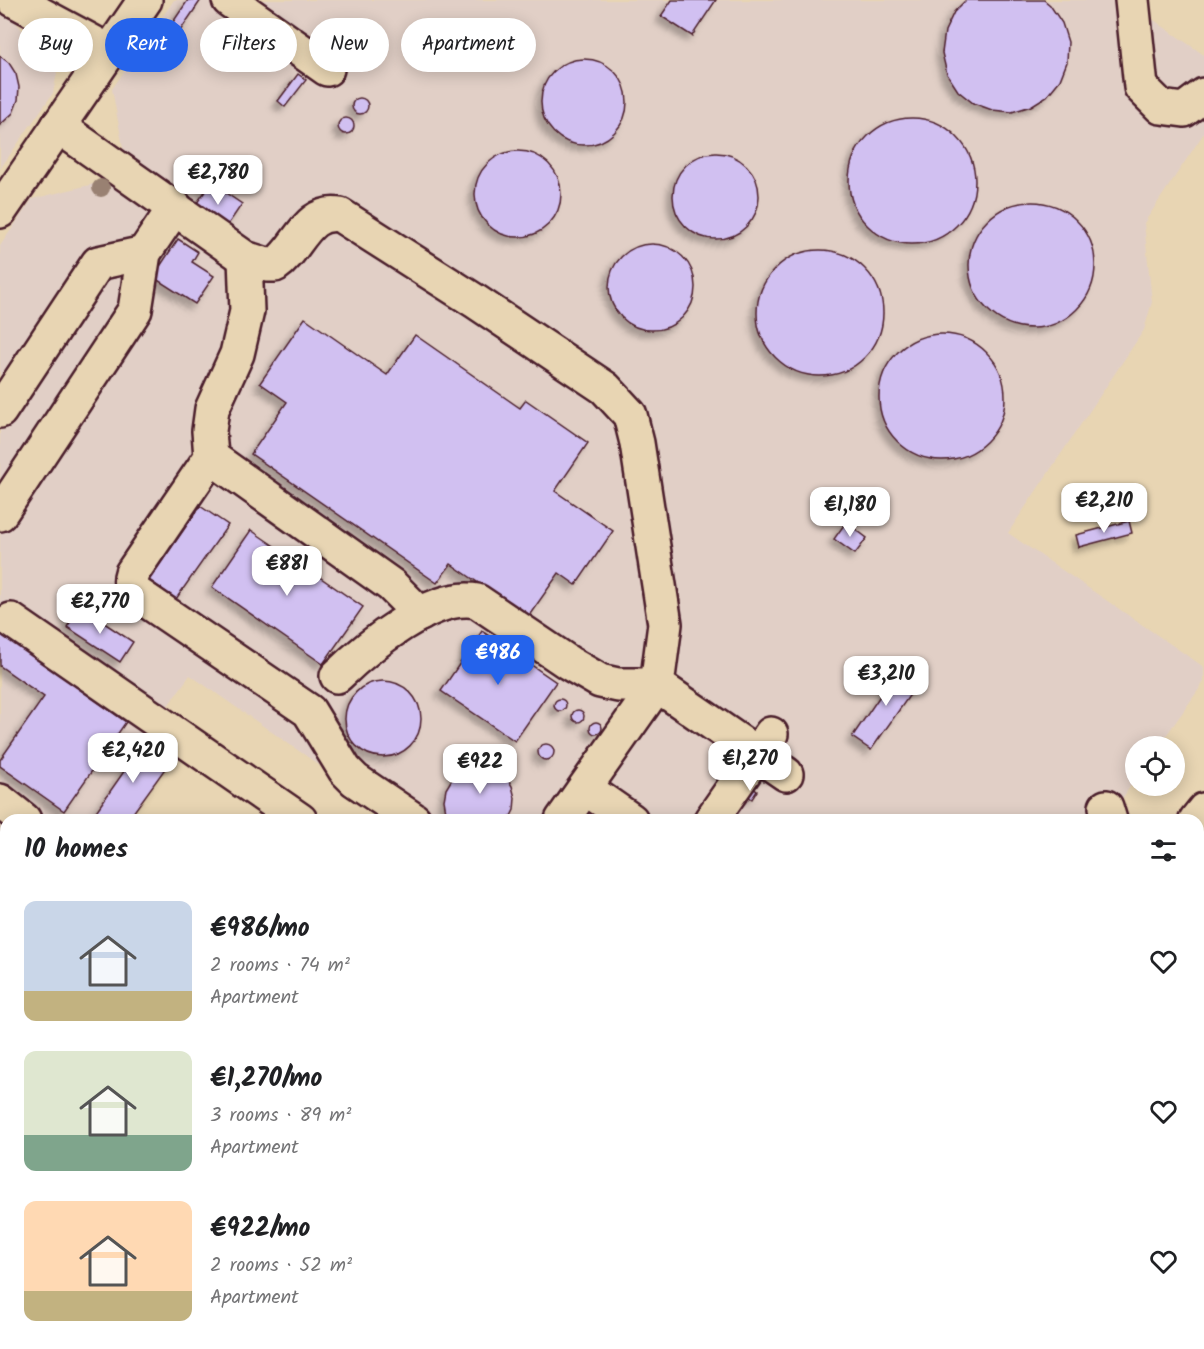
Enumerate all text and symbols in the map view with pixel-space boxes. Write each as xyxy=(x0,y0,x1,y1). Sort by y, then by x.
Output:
chip: Buy xyxy=(18,18,93,72)
chip: Rent xyxy=(105,18,188,72)
chip: Filters xyxy=(200,18,297,72)
chip: New xyxy=(309,18,389,72)
chip: Apartment xyxy=(401,18,536,72)
pin: €2,780 xyxy=(169,155,267,206)
text: €2,780 xyxy=(187,158,249,190)
pin: €2,210 xyxy=(1055,483,1153,534)
text: €2,210 xyxy=(1075,486,1133,518)
pin: €1,180 xyxy=(801,487,899,538)
text: €1,180 xyxy=(824,490,876,522)
pin: €881 xyxy=(251,546,323,597)
text: €881 xyxy=(266,549,308,581)
pin: €2,770 xyxy=(51,584,149,635)
text: €2,770 xyxy=(71,587,129,619)
pin: €986 xyxy=(462,635,534,686)
text: €986 xyxy=(475,638,521,670)
pin: €3,210 xyxy=(837,656,935,707)
text: €3,210 xyxy=(858,659,914,691)
pin: €2,420 xyxy=(84,733,182,784)
text: €2,420 xyxy=(102,736,164,768)
map controls xyxy=(1125,736,1185,796)
button: locate xyxy=(1125,736,1185,796)
pin: €1,270 xyxy=(701,741,799,792)
pin: €922 xyxy=(444,744,516,795)
text: €1,270 xyxy=(722,744,778,776)
text: €922 xyxy=(457,747,503,779)
text: 10 homes xyxy=(24,829,128,871)
icon: filters xyxy=(1147,834,1180,867)
text: €986/mo xyxy=(210,908,310,950)
icon: home xyxy=(72,925,144,997)
icon: heart xyxy=(1147,945,1180,978)
text: 2 rooms · 74 m² xyxy=(210,950,350,982)
text: Apartment xyxy=(210,982,299,1014)
text: €1,270/mo xyxy=(210,1058,322,1100)
icon: home xyxy=(72,1075,144,1147)
icon: heart xyxy=(1147,1095,1180,1128)
text: 3 rooms · 89 m² xyxy=(210,1100,351,1132)
text: Apartment xyxy=(210,1132,299,1164)
text: €922/mo xyxy=(210,1208,310,1250)
icon: home xyxy=(72,1225,144,1297)
icon: heart xyxy=(1147,1245,1180,1278)
text: 2 rooms · 52 m² xyxy=(210,1250,352,1282)
text: Apartment xyxy=(210,1282,299,1314)

